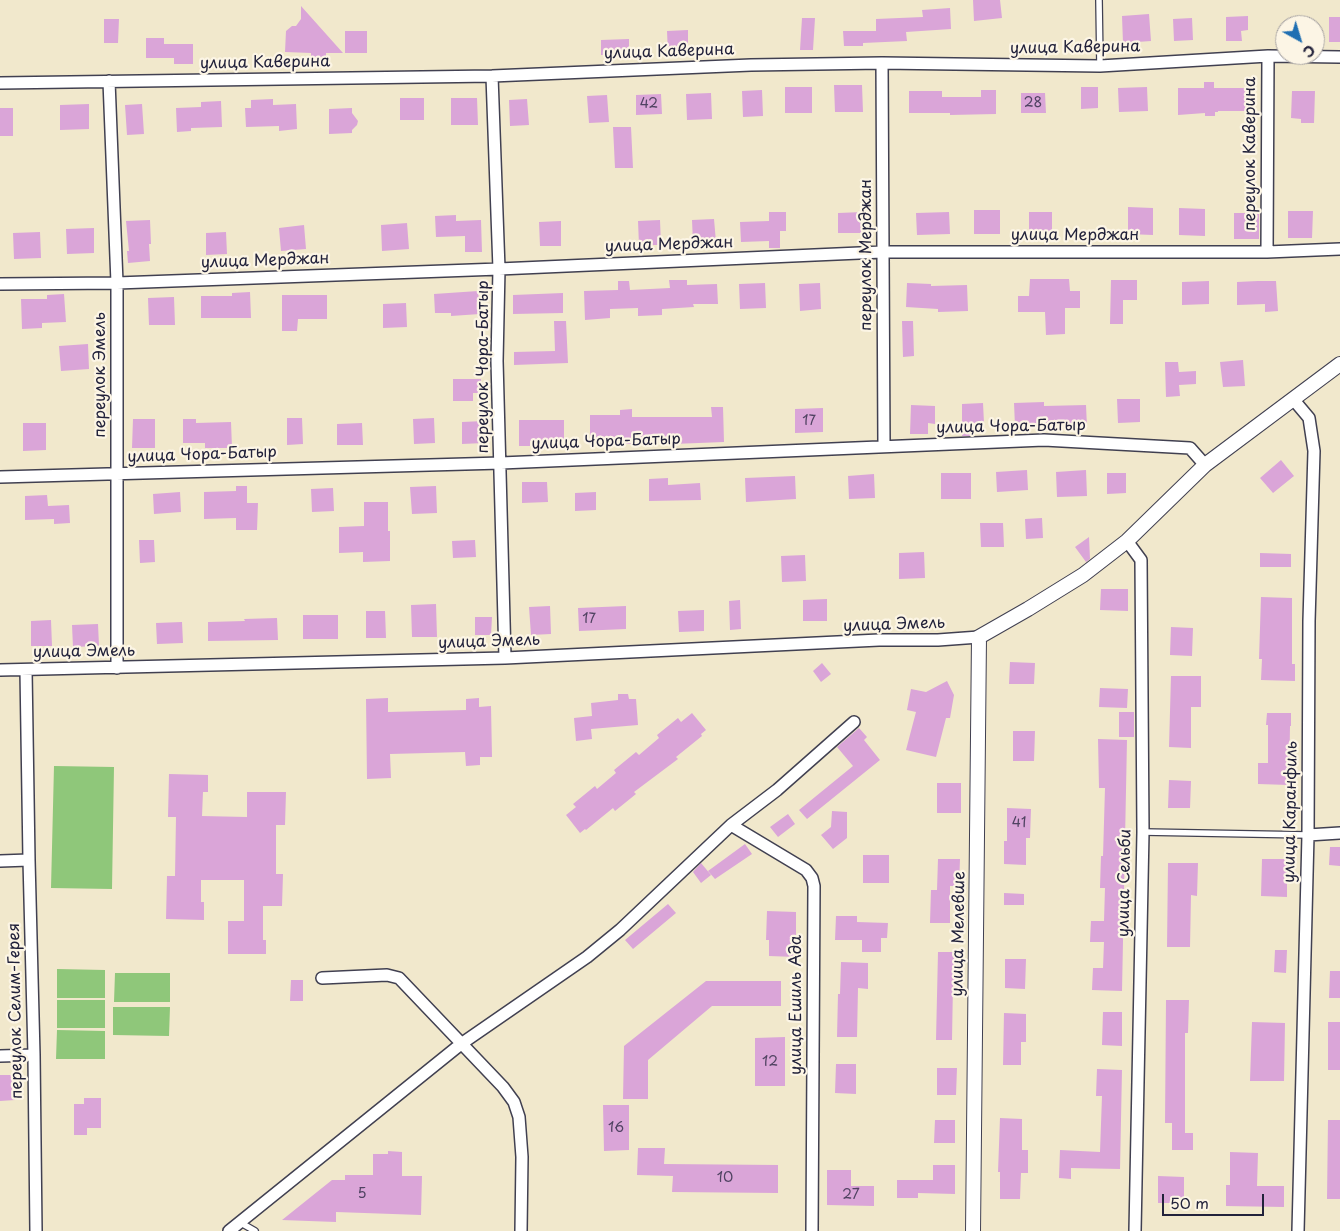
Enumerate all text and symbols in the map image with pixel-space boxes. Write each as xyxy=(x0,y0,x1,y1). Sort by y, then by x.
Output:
north arrow xyxy=(1275,15,1325,65)
street label: улица Каверина xyxy=(1010,37,1140,59)
street label: улица Каверина xyxy=(604,40,734,64)
text: С xyxy=(1298,40,1320,63)
street label: улица Каверина xyxy=(200,52,330,74)
street label: переулок Каверина xyxy=(1241,77,1261,231)
house number: 28 xyxy=(1024,95,1042,111)
house number: 42 xyxy=(640,96,658,112)
street label: переулок Мерджан xyxy=(857,179,877,331)
street label: улица Мерджан xyxy=(1011,226,1139,246)
street label: улица Мерджан xyxy=(604,233,734,257)
street label: улица Мерджан xyxy=(200,249,330,273)
street label: переулок Чора-Батыр xyxy=(474,280,494,454)
street label: переулок Эмель xyxy=(91,312,111,438)
house number: 17 xyxy=(802,413,816,429)
street label: улица Чора-Батыр xyxy=(936,416,1086,438)
street label: улица Чора-Батыр xyxy=(531,430,681,454)
street label: улица Чора-Батыр xyxy=(127,443,277,467)
house number: 17 xyxy=(582,611,596,627)
street label: улица Эмель xyxy=(843,614,945,636)
street label: улица Эмель xyxy=(438,631,540,653)
street label: улица Эмель xyxy=(33,642,135,662)
street label: улица Каранфиль xyxy=(1280,741,1302,883)
house number: 41 xyxy=(1012,815,1026,831)
street label: улица Сельби xyxy=(1114,829,1136,937)
street label: улица Мелевше xyxy=(948,871,970,997)
street label: переулок Селим-Герея xyxy=(5,923,27,1099)
street label: улица Ешиль Ада xyxy=(787,935,807,1075)
house number: 12 xyxy=(762,1054,778,1070)
house number: 16 xyxy=(608,1120,624,1136)
house number: 10 xyxy=(717,1170,733,1186)
scale bar xyxy=(1165,1184,1268,1216)
house number: 5 xyxy=(357,1186,367,1202)
house number: 27 xyxy=(842,1187,860,1203)
text: 50 m xyxy=(1170,1191,1209,1214)

